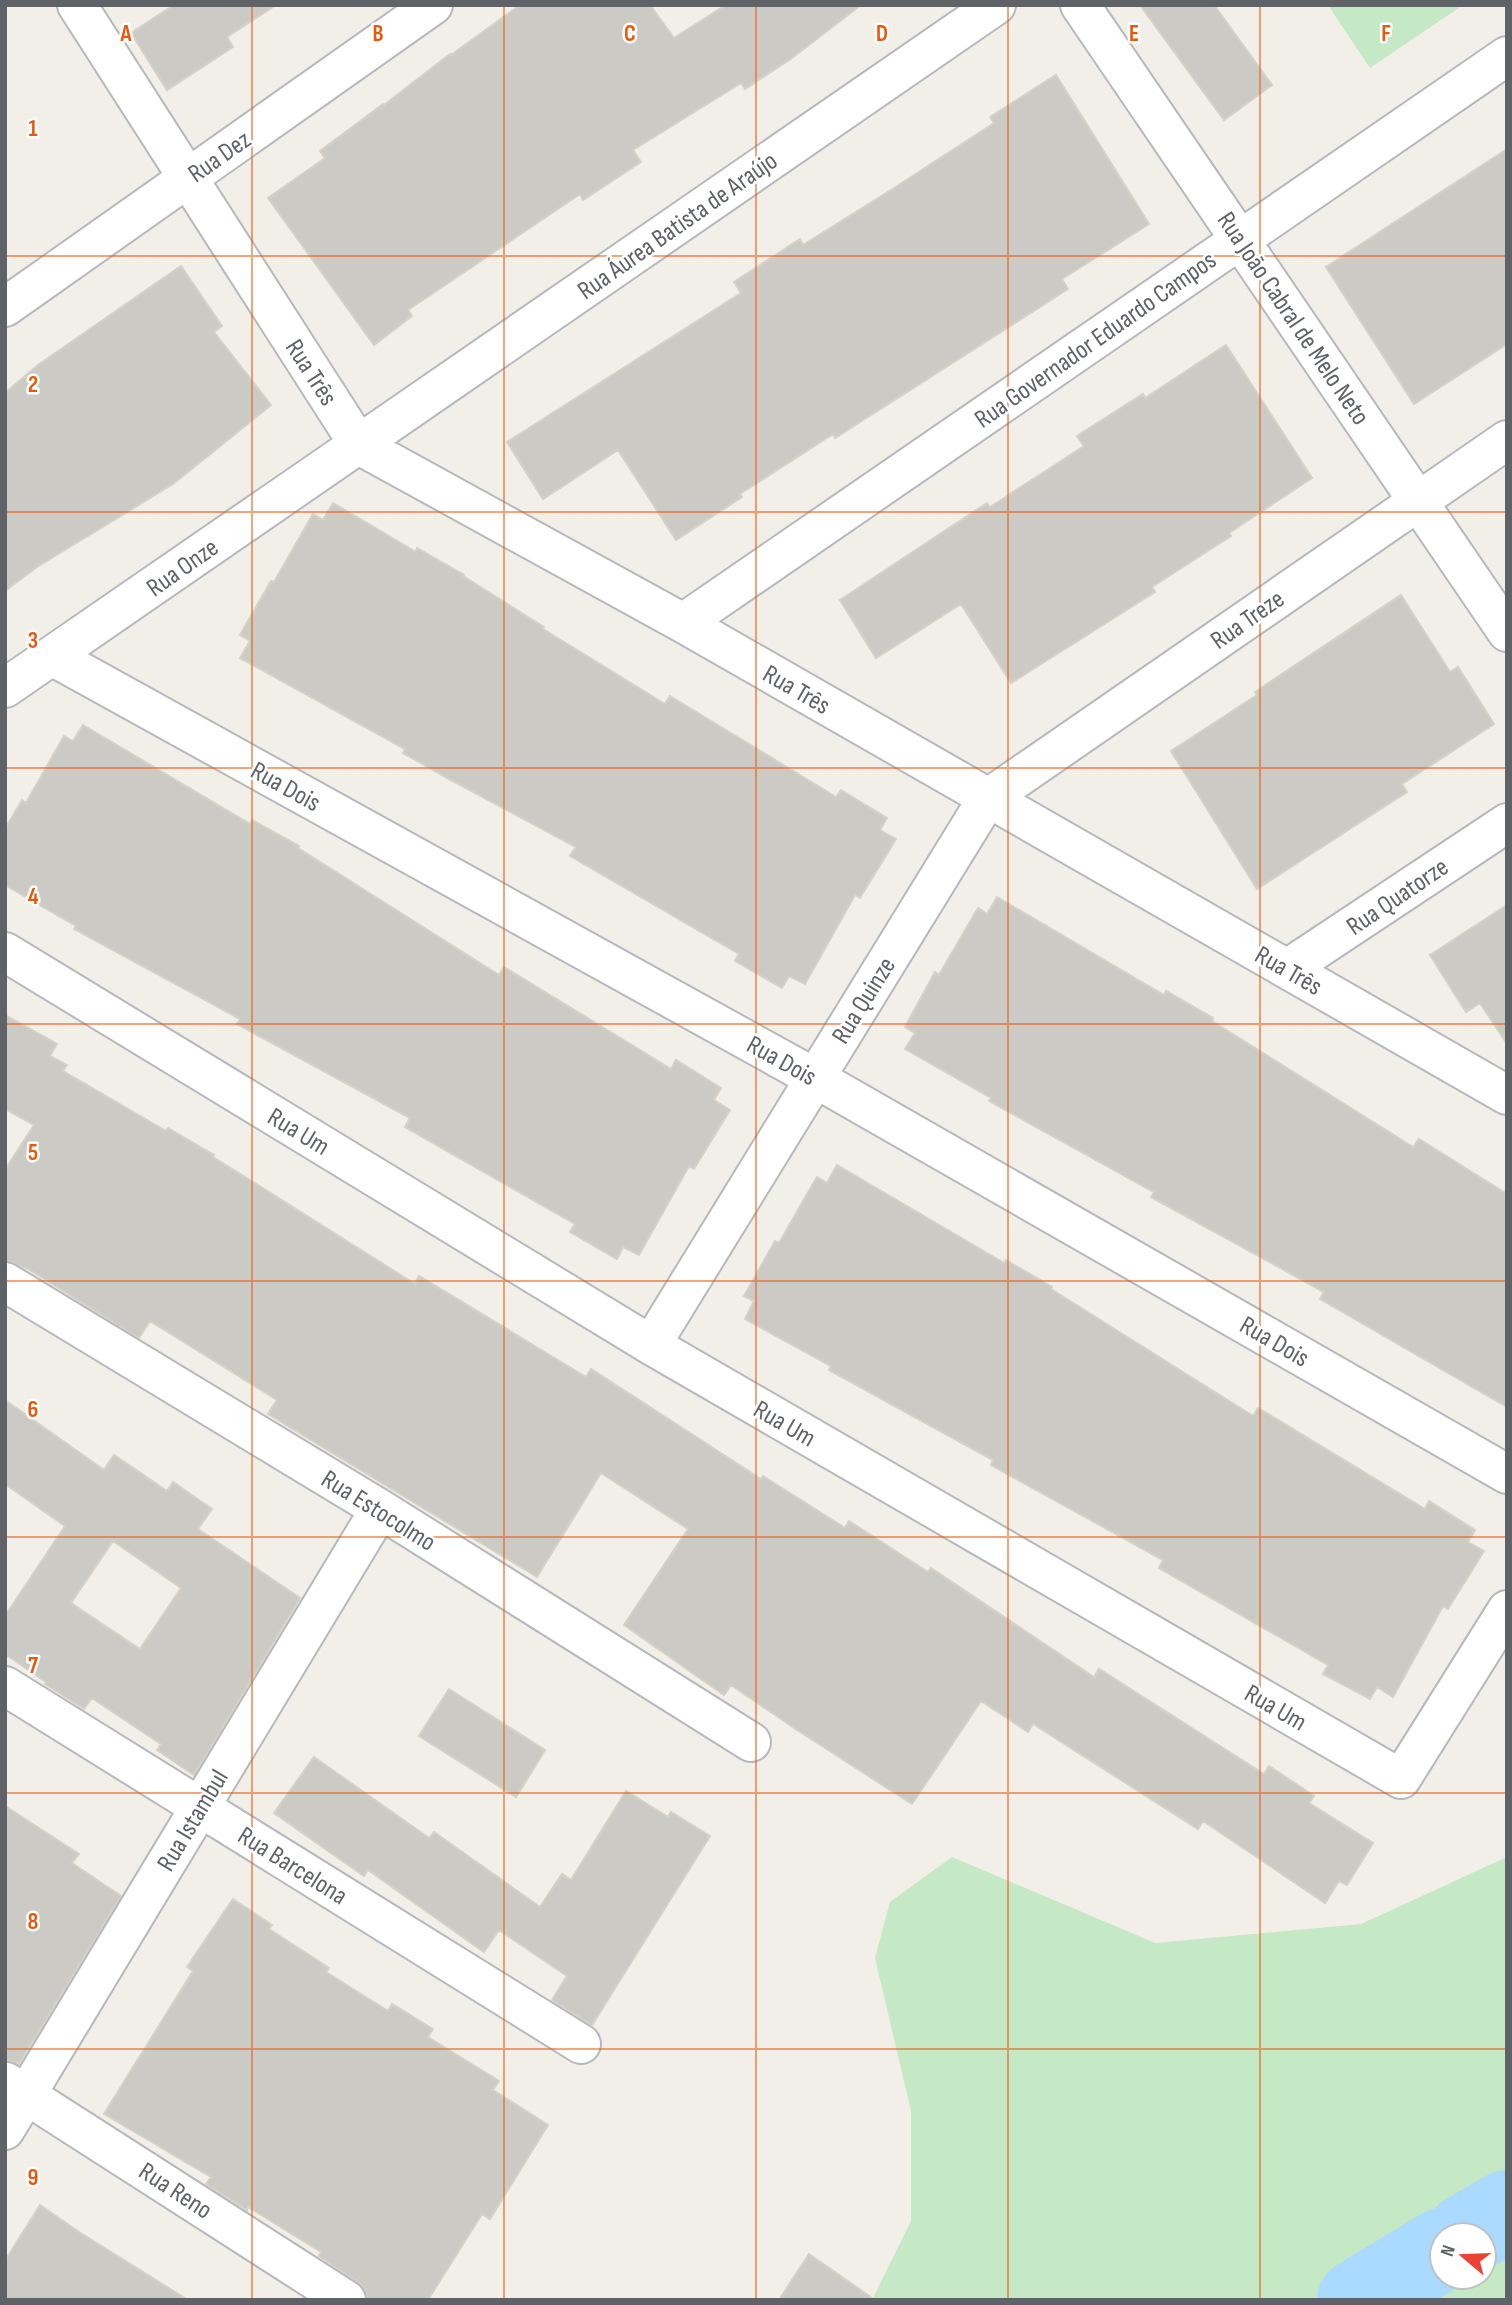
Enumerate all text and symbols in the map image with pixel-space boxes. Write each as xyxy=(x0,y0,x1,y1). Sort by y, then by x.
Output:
text: A xyxy=(120,20,133,48)
text: B xyxy=(373,20,384,48)
text: C xyxy=(624,20,636,48)
text: D xyxy=(876,20,888,48)
text: E xyxy=(1129,20,1139,48)
text: F xyxy=(1381,20,1391,48)
text: 1 xyxy=(28,115,38,143)
street label: Rua Dez xyxy=(182,125,257,190)
street label: Rua Áurea Batista de Araújo xyxy=(572,146,784,307)
street label: Rua João Cabral de Melo Neto xyxy=(1210,206,1376,431)
street label: Rua Governador Eduardo Campos xyxy=(969,245,1223,435)
street label: Rua Três xyxy=(278,334,343,412)
text: 2 xyxy=(28,371,38,399)
street label: Rua Onze xyxy=(141,532,225,604)
street label: Rua Treze xyxy=(1205,584,1291,657)
text: 3 xyxy=(28,627,38,655)
street label: Rua Três xyxy=(757,659,835,722)
street label: Rua Dois xyxy=(245,756,325,819)
street label: Rua Quatorze xyxy=(1341,852,1455,943)
text: 4 xyxy=(28,883,39,911)
street label: Rua Três xyxy=(1249,940,1327,1003)
street label: Rua Quinze xyxy=(826,952,903,1050)
street label: Rua Dois xyxy=(741,1030,821,1093)
street label: Rua Um xyxy=(262,1102,335,1163)
text: 5 xyxy=(28,1139,38,1167)
street label: Rua Dois xyxy=(1234,1310,1314,1374)
street label: Rua Um xyxy=(748,1394,821,1454)
text: 6 xyxy=(28,1396,38,1424)
street label: Rua Estocolmo xyxy=(315,1464,441,1559)
text: 7 xyxy=(28,1652,38,1680)
street label: Rua Um xyxy=(1239,1678,1312,1738)
street label: Rua Istambul xyxy=(151,1765,236,1877)
street label: Rua Barcelona xyxy=(232,1820,353,1912)
text: 8 xyxy=(28,1908,39,1936)
street label: Rua Reno xyxy=(133,2156,218,2226)
text: 9 xyxy=(28,2164,38,2192)
north arrow xyxy=(1428,2221,1498,2291)
text: N xyxy=(1436,2242,1461,2259)

